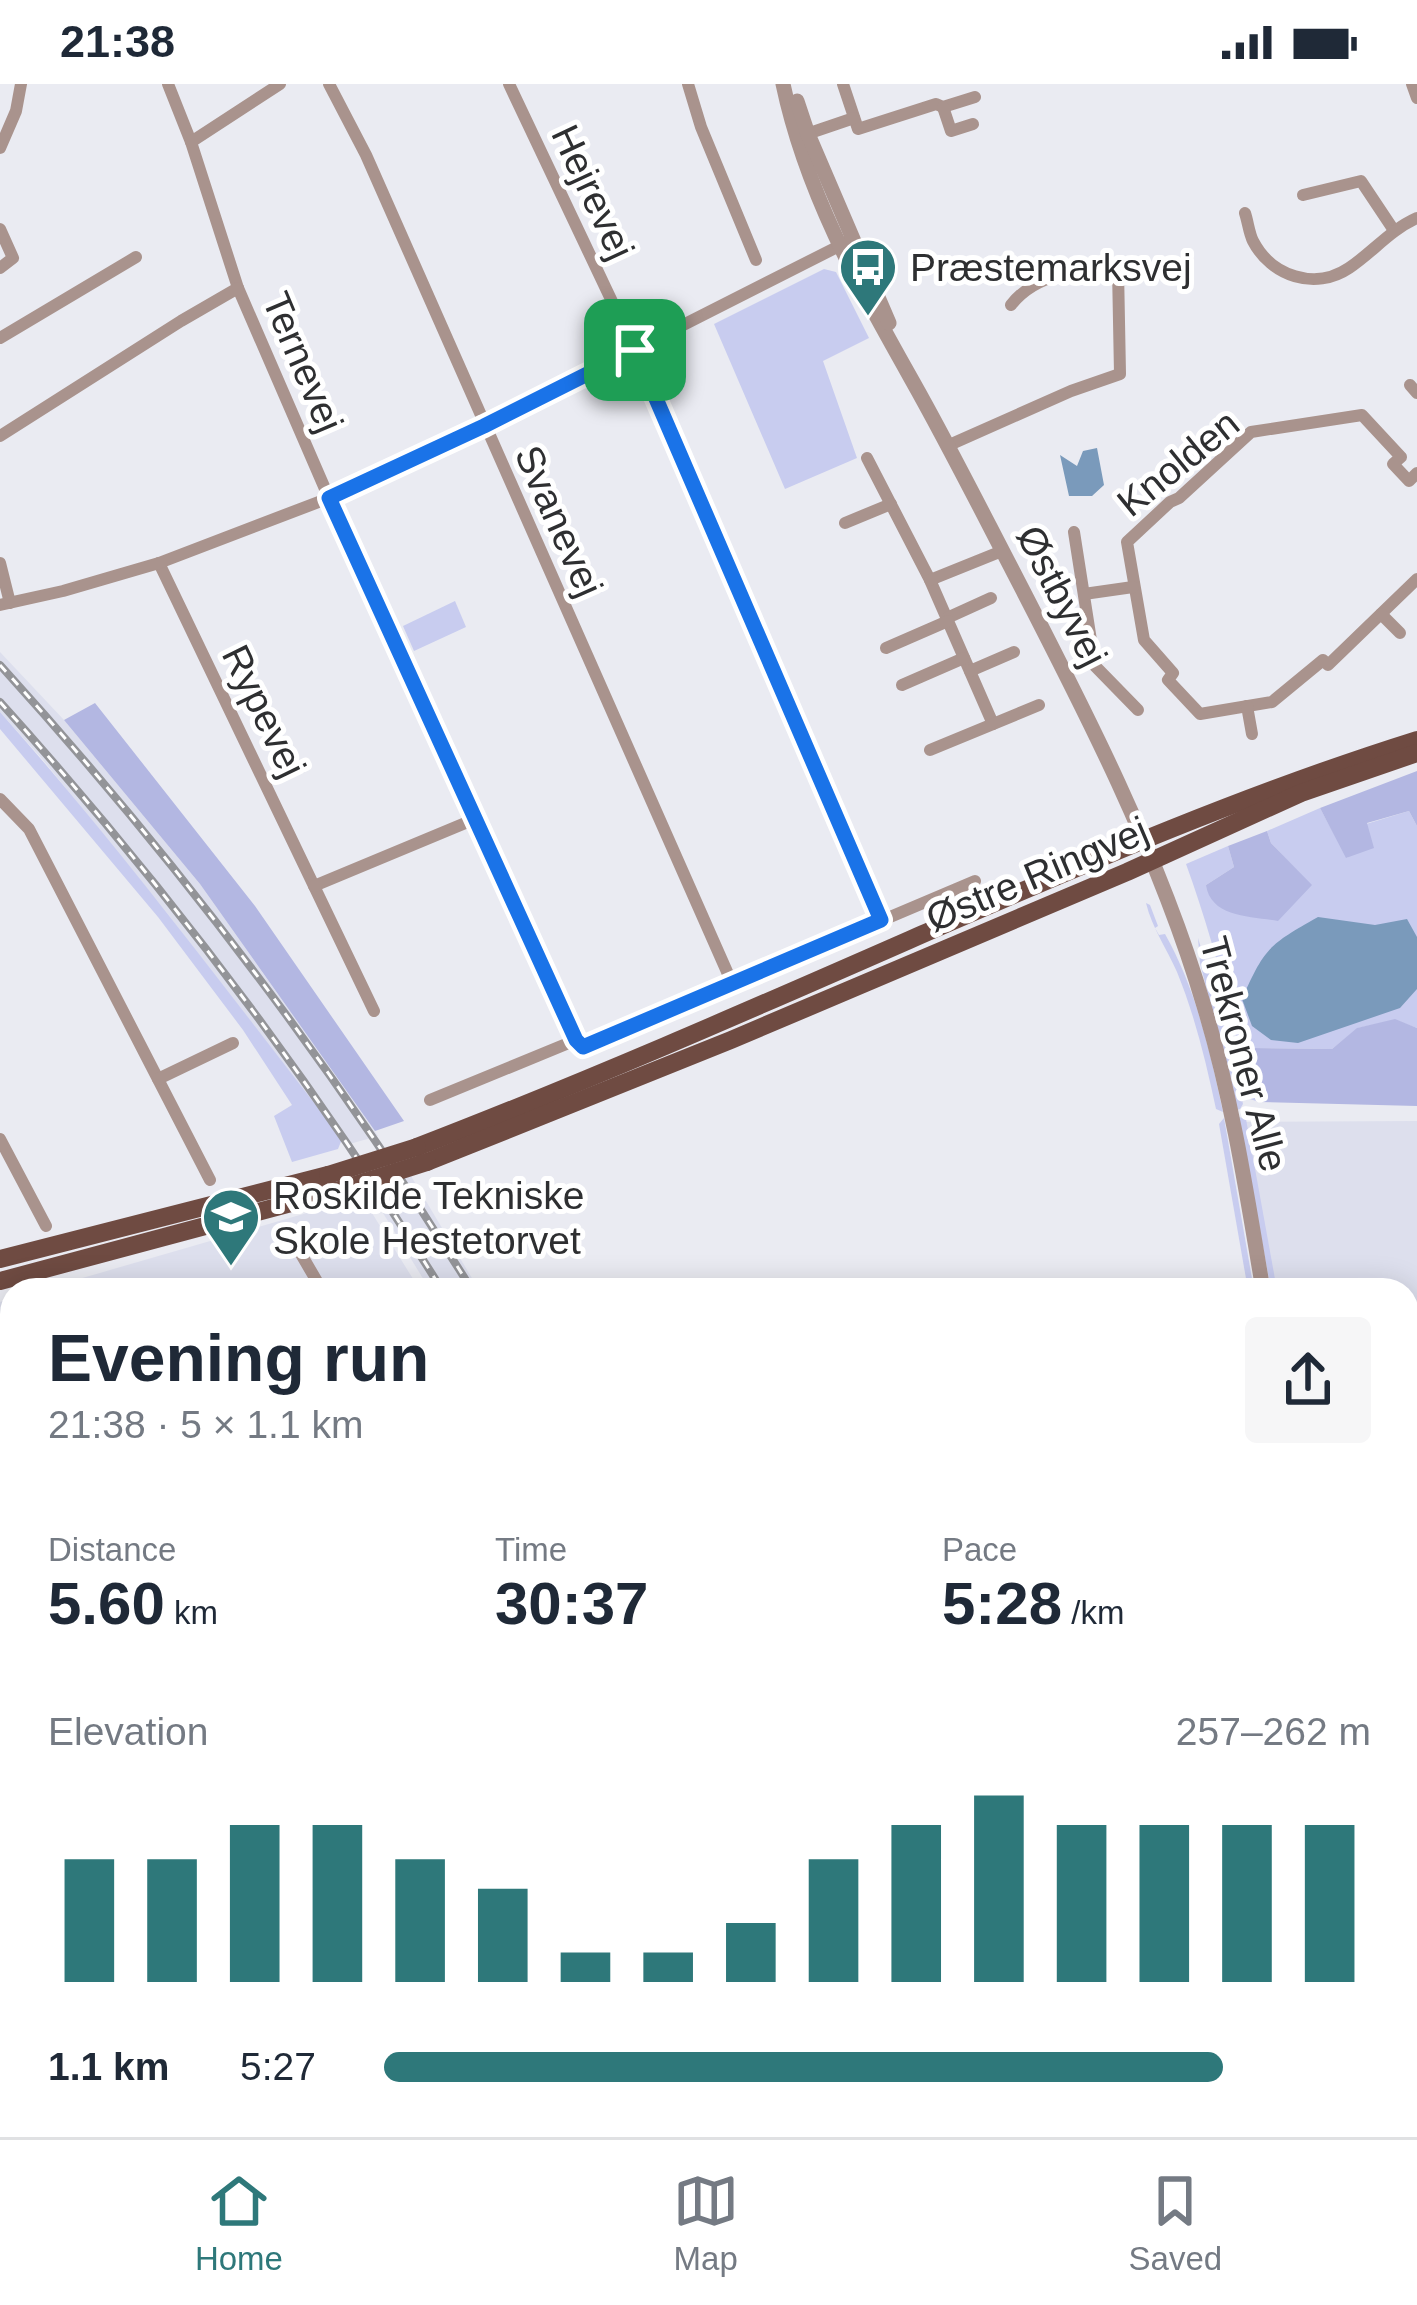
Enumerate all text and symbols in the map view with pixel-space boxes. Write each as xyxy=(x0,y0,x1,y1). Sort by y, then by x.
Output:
text: 21:38 xyxy=(60,16,175,67)
street label: Hejrevej xyxy=(543,118,643,266)
bus stop icon: Præstemarksvej xyxy=(837,236,899,318)
place label: Præstemarksvej xyxy=(910,246,1192,289)
street label: Ternevej xyxy=(254,286,352,438)
pin xyxy=(584,299,686,401)
icon: arrive xyxy=(602,317,668,383)
street label: Knolden xyxy=(1109,401,1247,525)
street label: Svanevej xyxy=(507,439,611,603)
street label: Østbyvej xyxy=(1008,519,1116,673)
street label: Rypevej xyxy=(214,638,314,784)
street label: Østre Ringvej xyxy=(920,808,1154,940)
street label: Trekroner Alle xyxy=(1192,932,1296,1176)
place label: Roskilde Tekniske Skole Hestetorvet xyxy=(273,1174,584,1262)
school or university icon: Roskilde Tekniske Skole Hestetorvet xyxy=(200,1186,262,1268)
button: share xyxy=(1245,1317,1371,1443)
text: Evening run xyxy=(48,1321,429,1395)
text: 21:38 · 5 × 1.1 km xyxy=(48,1403,363,1446)
text: Distance xyxy=(48,1531,176,1568)
text: Time xyxy=(495,1531,567,1568)
text: Pace xyxy=(942,1531,1017,1568)
text: 5.60 xyxy=(48,1570,165,1637)
text: 30:37 xyxy=(495,1570,648,1637)
text: 5:28 xyxy=(942,1570,1062,1637)
text: km xyxy=(165,1594,218,1631)
text: /km xyxy=(1062,1594,1124,1631)
text: Elevation xyxy=(48,1710,208,1753)
text: 257–262 m xyxy=(1176,1710,1371,1753)
text: 1.1 km xyxy=(48,2045,169,2088)
text: 5:27 xyxy=(240,2045,316,2088)
tab: Home xyxy=(195,2168,283,2278)
tab: Map xyxy=(673,2168,739,2278)
tab: Saved xyxy=(1129,2168,1222,2278)

